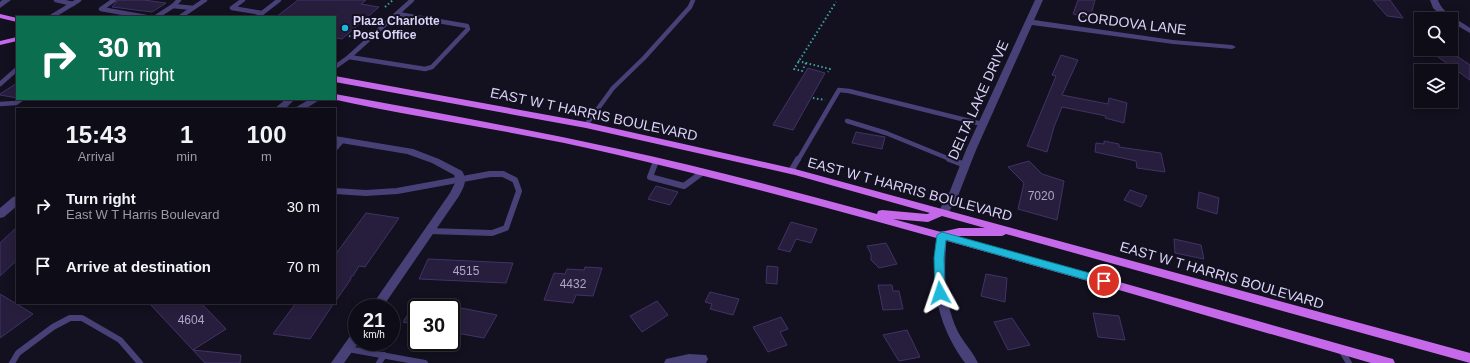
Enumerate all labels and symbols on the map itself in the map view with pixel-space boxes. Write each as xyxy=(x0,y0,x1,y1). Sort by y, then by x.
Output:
street label: CORDOVA LANE xyxy=(1077,8,1187,38)
place label: Plaza Charlotte Post Office xyxy=(353,14,440,42)
marker: Plaza Charlotte Post Office xyxy=(340,23,350,33)
street label: DELTA LAKE DRIVE xyxy=(945,38,1011,162)
street label: EAST W T HARRIS BOULEVARD xyxy=(489,84,699,144)
street label: EAST W T HARRIS BOULEVARD xyxy=(806,154,1014,224)
house number: 7020 xyxy=(1028,189,1055,203)
street label: EAST W T HARRIS BOULEVARD xyxy=(1118,238,1326,312)
house number: 4515 xyxy=(453,264,480,278)
pin xyxy=(1087,264,1121,298)
position arrow xyxy=(919,272,961,314)
house number: 4432 xyxy=(560,277,587,291)
speed limit sign: 30 xyxy=(408,299,460,351)
house number: 4604 xyxy=(178,313,205,327)

